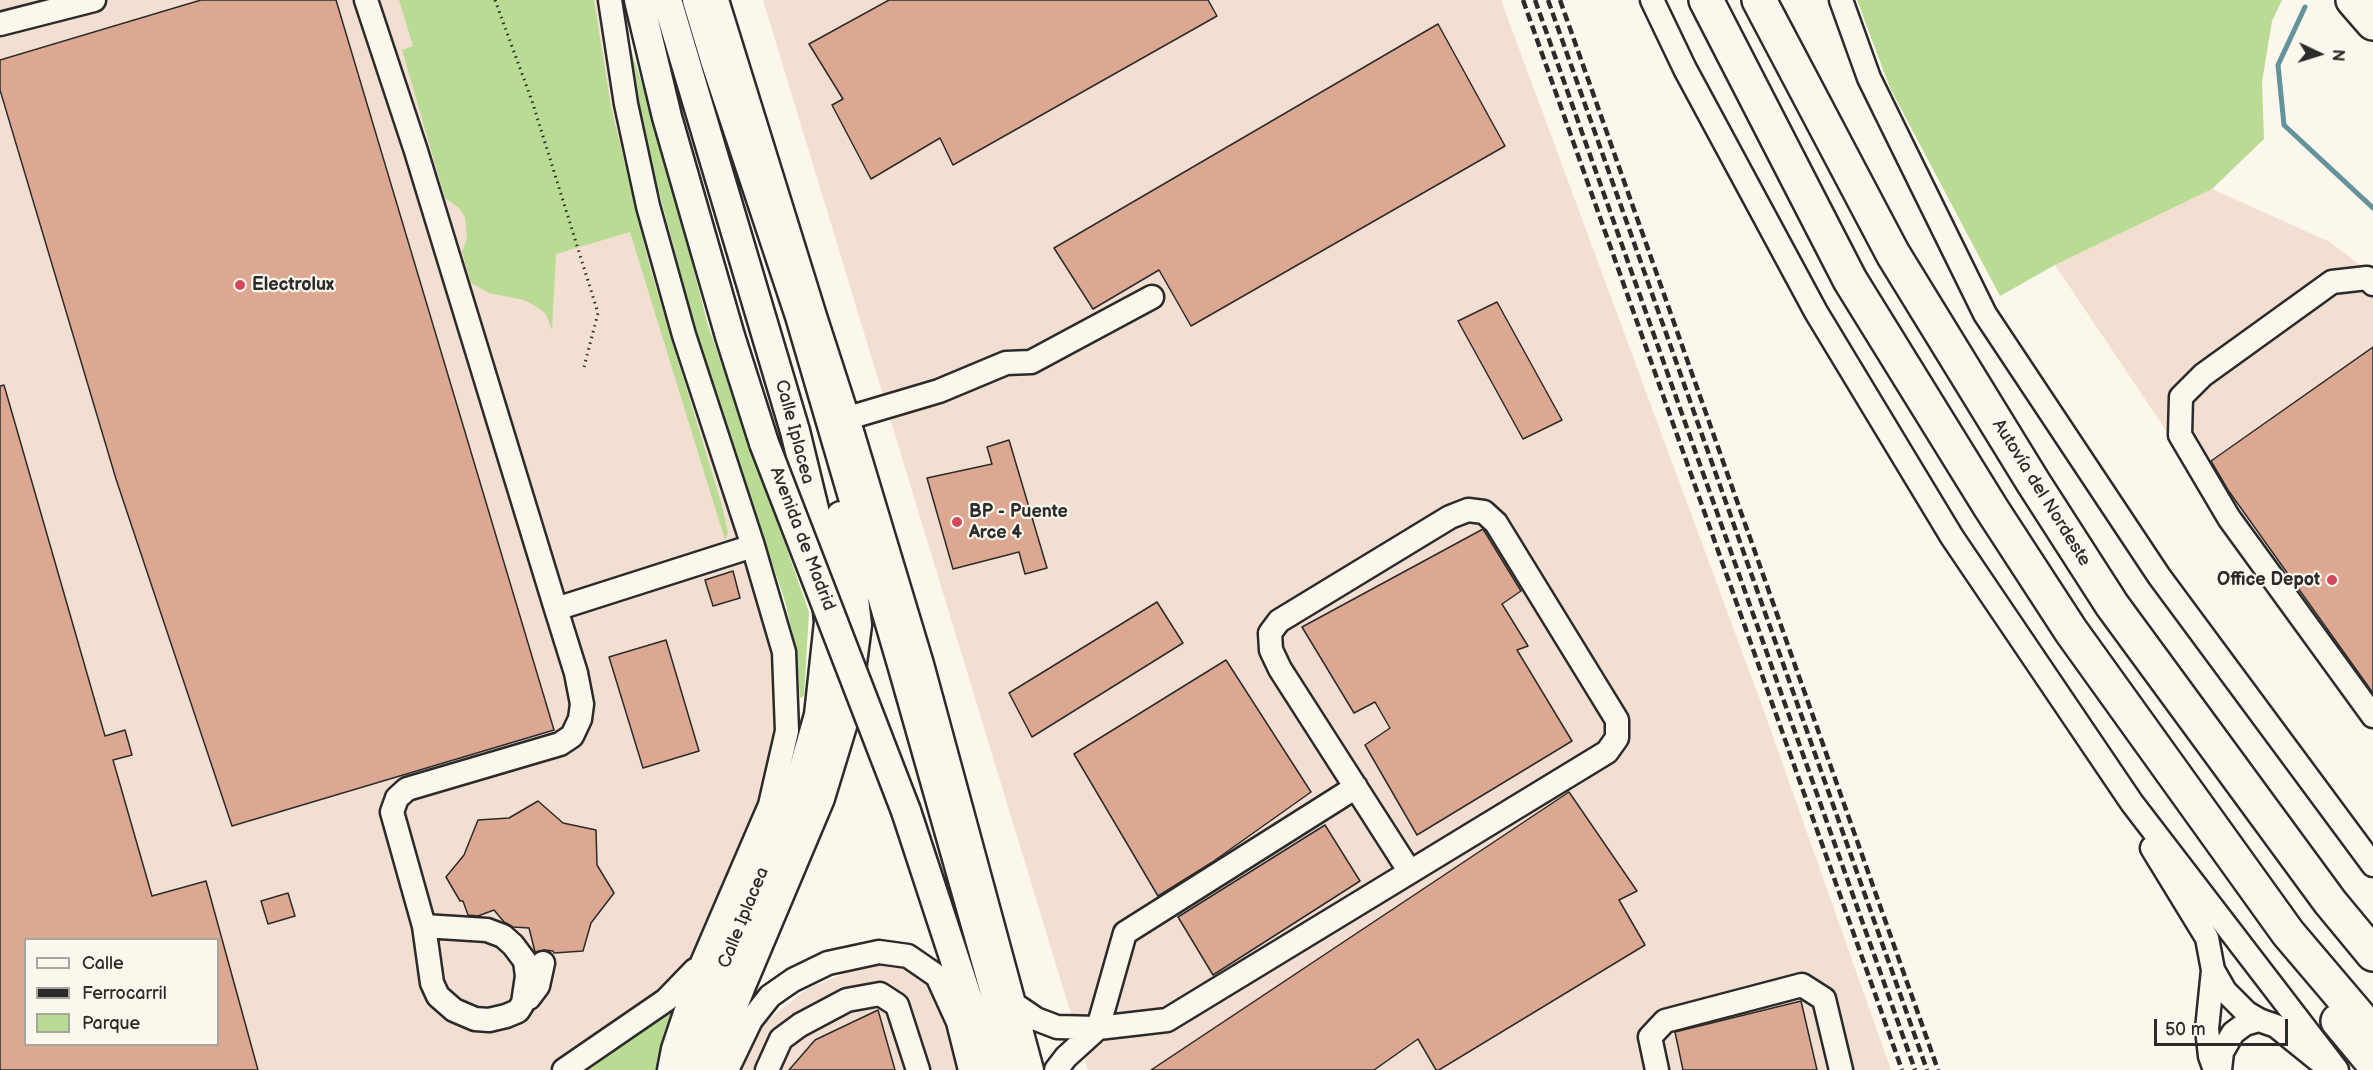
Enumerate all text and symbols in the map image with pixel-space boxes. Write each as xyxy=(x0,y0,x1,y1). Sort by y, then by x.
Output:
north arrow xyxy=(2289,24,2349,84)
text: N xyxy=(2328,49,2347,62)
place label: Electrolux xyxy=(252,274,334,296)
marker: Electrolux xyxy=(233,278,247,292)
street label: Calle Iplacea xyxy=(770,378,818,486)
street label: Autovía del Nordeste xyxy=(1987,416,2095,570)
street label: Avenida de Madrid xyxy=(765,464,839,614)
place label: BP - Puente Arce 4 xyxy=(969,501,1068,544)
marker: BP - Puente Arce 4 xyxy=(950,515,964,529)
place label: Office Depot xyxy=(2217,569,2320,591)
marker: Office Depot xyxy=(2325,573,2339,587)
street label: Calle Iplacea xyxy=(714,864,774,972)
legend xyxy=(24,938,219,1046)
text: Calle xyxy=(82,953,124,974)
text: Ferrocarril xyxy=(82,983,167,1004)
scale bar xyxy=(2157,1007,2290,1045)
text: Parque xyxy=(82,1013,140,1034)
text: 50 m xyxy=(2165,1019,2206,1040)

